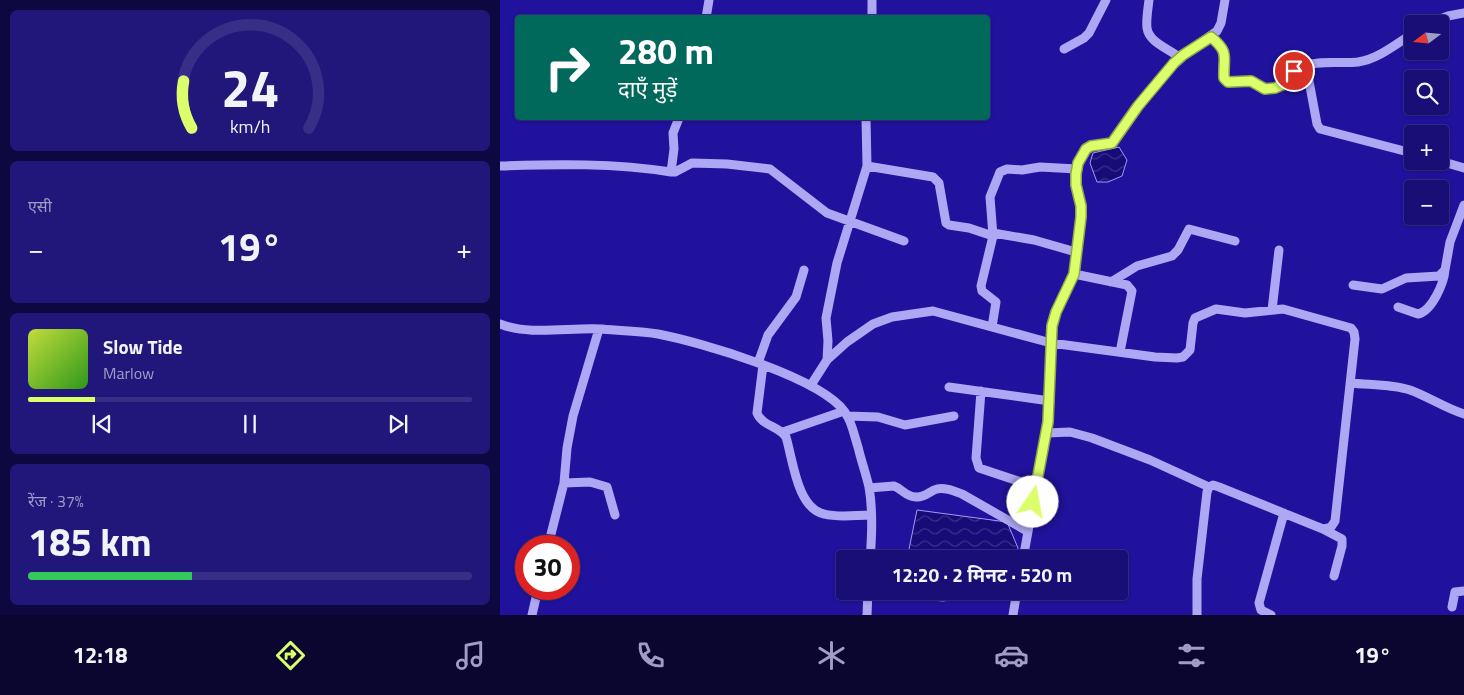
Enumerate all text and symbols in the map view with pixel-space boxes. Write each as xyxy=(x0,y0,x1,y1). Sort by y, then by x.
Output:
north arrow xyxy=(1404,15,1449,60)
map controls xyxy=(1404,15,1449,225)
text: 280 m xyxy=(618,24,714,78)
icon: right xyxy=(535,35,600,100)
text: 24 xyxy=(221,48,279,127)
pin xyxy=(1273,50,1315,92)
icon: arrive xyxy=(1280,57,1308,85)
button: search xyxy=(1404,70,1449,115)
text: दाएँ मुड़ें xyxy=(618,72,677,106)
text: km/h xyxy=(230,113,270,140)
button: + xyxy=(1404,125,1449,170)
button: − xyxy=(1404,180,1449,225)
text: एसी xyxy=(28,194,52,218)
text: 19° xyxy=(218,218,282,276)
text: − xyxy=(28,227,44,270)
text: + xyxy=(456,227,472,270)
text: Slow Tide xyxy=(103,332,182,361)
text: Marlow xyxy=(103,361,154,385)
icon: previous xyxy=(88,410,116,438)
icon: pause xyxy=(236,410,264,438)
icon: next xyxy=(384,410,412,438)
position arrow xyxy=(1006,475,1058,527)
text: रेंज · 37% xyxy=(28,489,84,513)
text: 185 km xyxy=(28,513,152,571)
speed limit sign: 30 xyxy=(515,535,580,600)
text: 12:20 · 2 मिनट · 520 m xyxy=(892,560,1072,589)
text: 12:18 xyxy=(73,638,128,672)
icon: directions xyxy=(273,638,308,673)
icon: music xyxy=(453,638,488,673)
icon: phone xyxy=(633,638,668,673)
icon: climate xyxy=(814,638,849,673)
icon: car xyxy=(994,638,1029,673)
icon: filters xyxy=(1174,638,1209,673)
text: 19° xyxy=(1354,638,1391,672)

